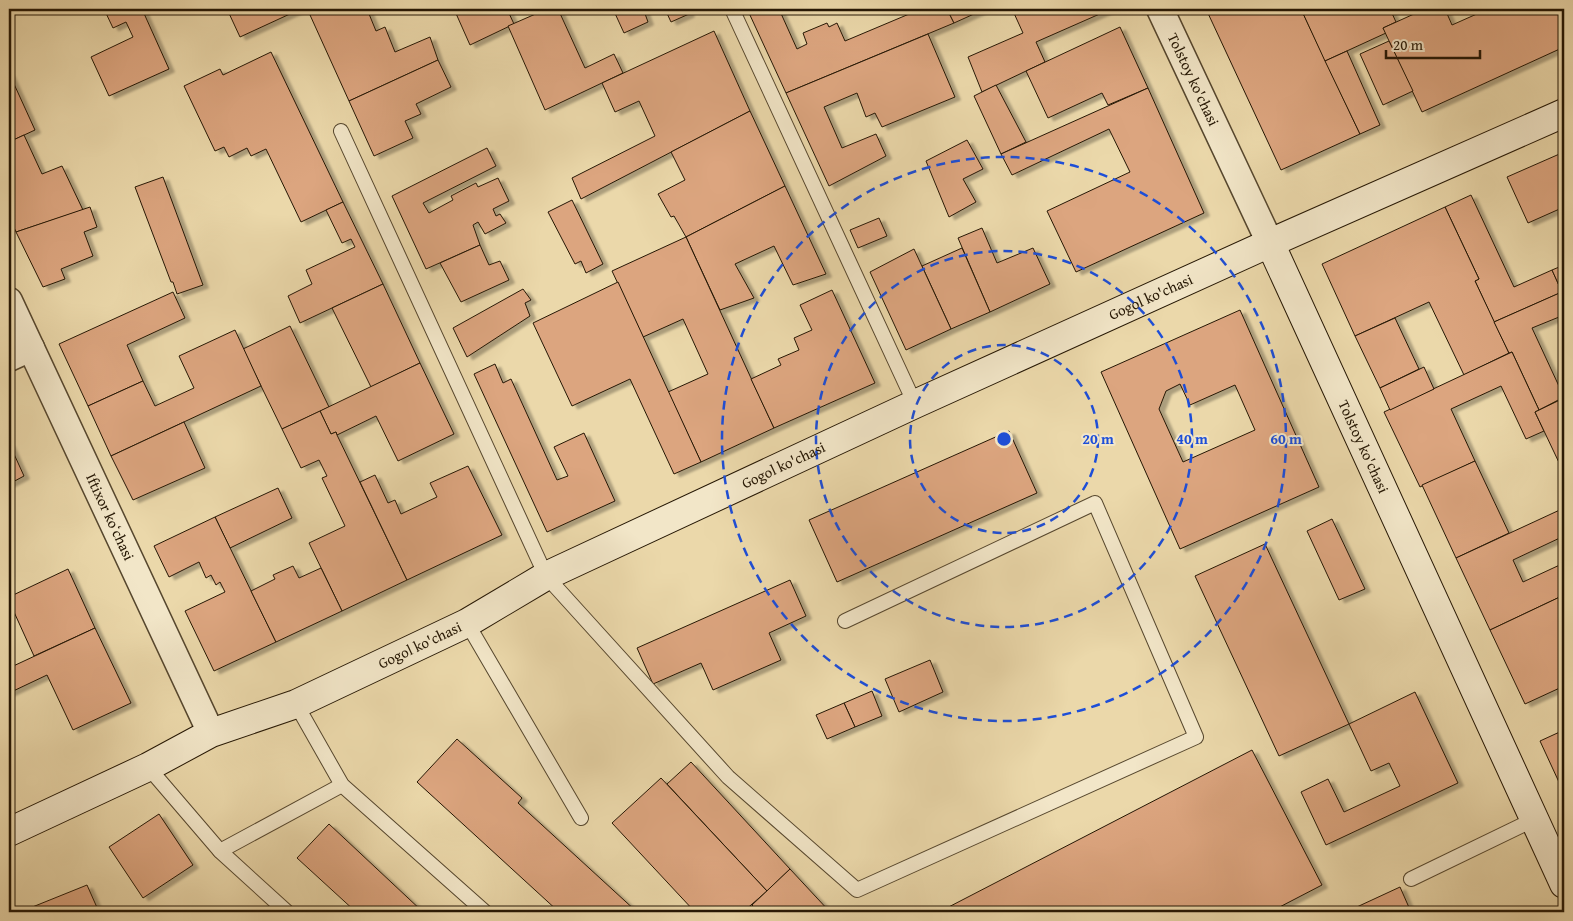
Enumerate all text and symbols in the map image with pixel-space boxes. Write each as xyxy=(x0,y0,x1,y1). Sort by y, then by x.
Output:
scale bar xyxy=(1386,28,1479,60)
street label: Tolstoy ko'chasi xyxy=(1163,29,1225,129)
text: 20 m xyxy=(1393,34,1424,55)
street label: Gogol ko'chasi xyxy=(1105,268,1196,325)
street label: Tolstoy ko'chasi xyxy=(1333,396,1394,496)
text: 20 m xyxy=(1082,428,1114,449)
text: 40 m xyxy=(1176,428,1208,449)
text: 60 m xyxy=(1270,428,1302,449)
centre of rings xyxy=(995,430,1013,448)
street label: Gogol ko'chasi xyxy=(738,436,829,493)
street label: Iftixor koʻchasi xyxy=(81,470,140,564)
street label: Gogol ko'chasi xyxy=(374,616,465,674)

